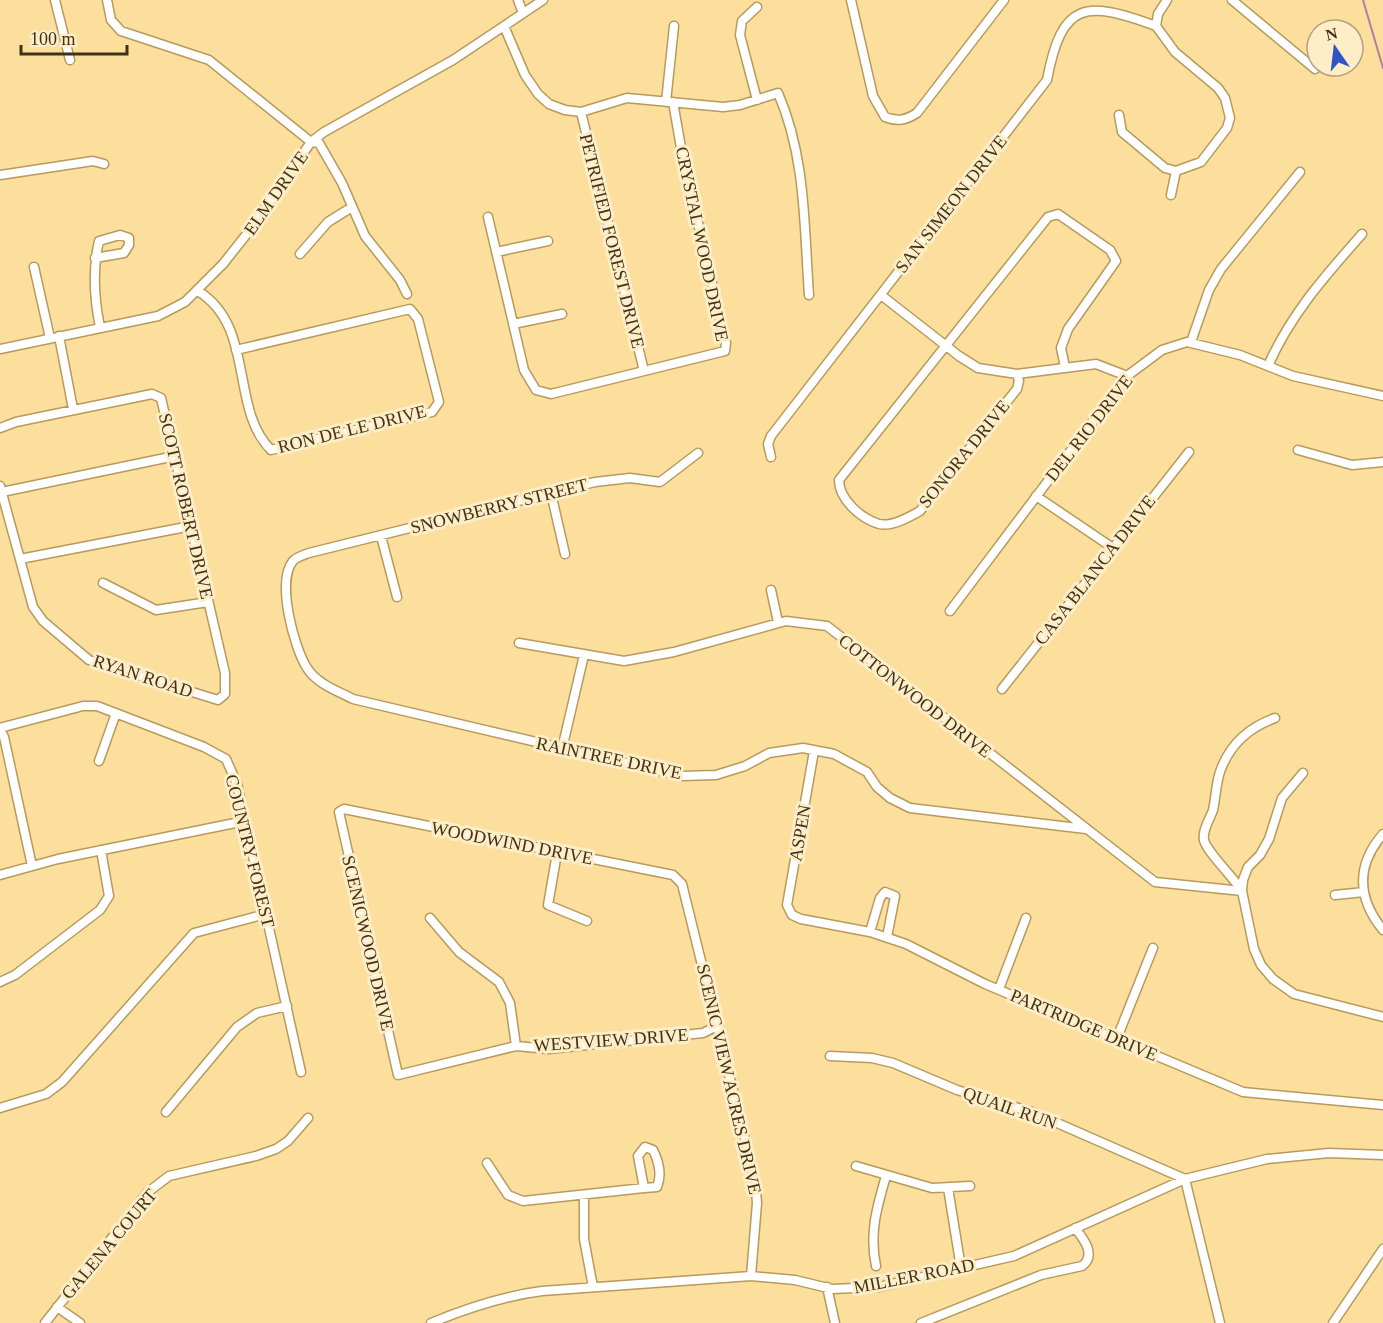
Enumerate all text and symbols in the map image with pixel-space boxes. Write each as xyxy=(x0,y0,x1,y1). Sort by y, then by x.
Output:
scale bar xyxy=(21,18,128,56)
north arrow xyxy=(1305,18,1365,78)
text: N xyxy=(1324,24,1340,44)
text: 100 m xyxy=(30,29,76,49)
street label: SAN SIMEON DRIVE xyxy=(891,131,1011,277)
street label: PETRIFIED FOREST DRIVE xyxy=(576,132,648,350)
street label: CRYSTAL WOOD DRIVE xyxy=(672,145,732,343)
street label: ELM DRIVE xyxy=(240,147,312,239)
street label: DEL RIO DRIVE xyxy=(1041,371,1137,485)
street label: SONORA DRIVE xyxy=(915,396,1013,512)
street label: RON DE LE DRIVE xyxy=(276,401,428,457)
street label: SCOTT ROBERT DRIVE xyxy=(155,411,217,601)
street label: SNOWBERRY STREET xyxy=(408,474,590,538)
street label: CASA BLANCA DRIVE xyxy=(1030,491,1160,649)
street label: COTTONWOOD DRIVE xyxy=(835,630,995,762)
street label: RYAN ROAD xyxy=(91,650,195,702)
street label: RAINTREE DRIVE xyxy=(534,733,684,783)
street label: COUNTRY FOREST xyxy=(221,772,279,930)
street label: ASPEN xyxy=(785,803,815,863)
street label: WOODWIND DRIVE xyxy=(429,817,595,869)
street label: SCENICWOOD DRIVE xyxy=(338,853,398,1033)
street label: SCENIC VIEW ACRES DRIVE xyxy=(693,962,765,1196)
street label: PARTRIDGE DRIVE xyxy=(1007,985,1161,1065)
street label: WESTVIEW DRIVE xyxy=(533,1025,689,1055)
street label: QUAIL RUN xyxy=(960,1083,1060,1133)
street label: GALENA COURT xyxy=(57,1185,161,1303)
street label: MILLER ROAD xyxy=(852,1254,976,1298)

